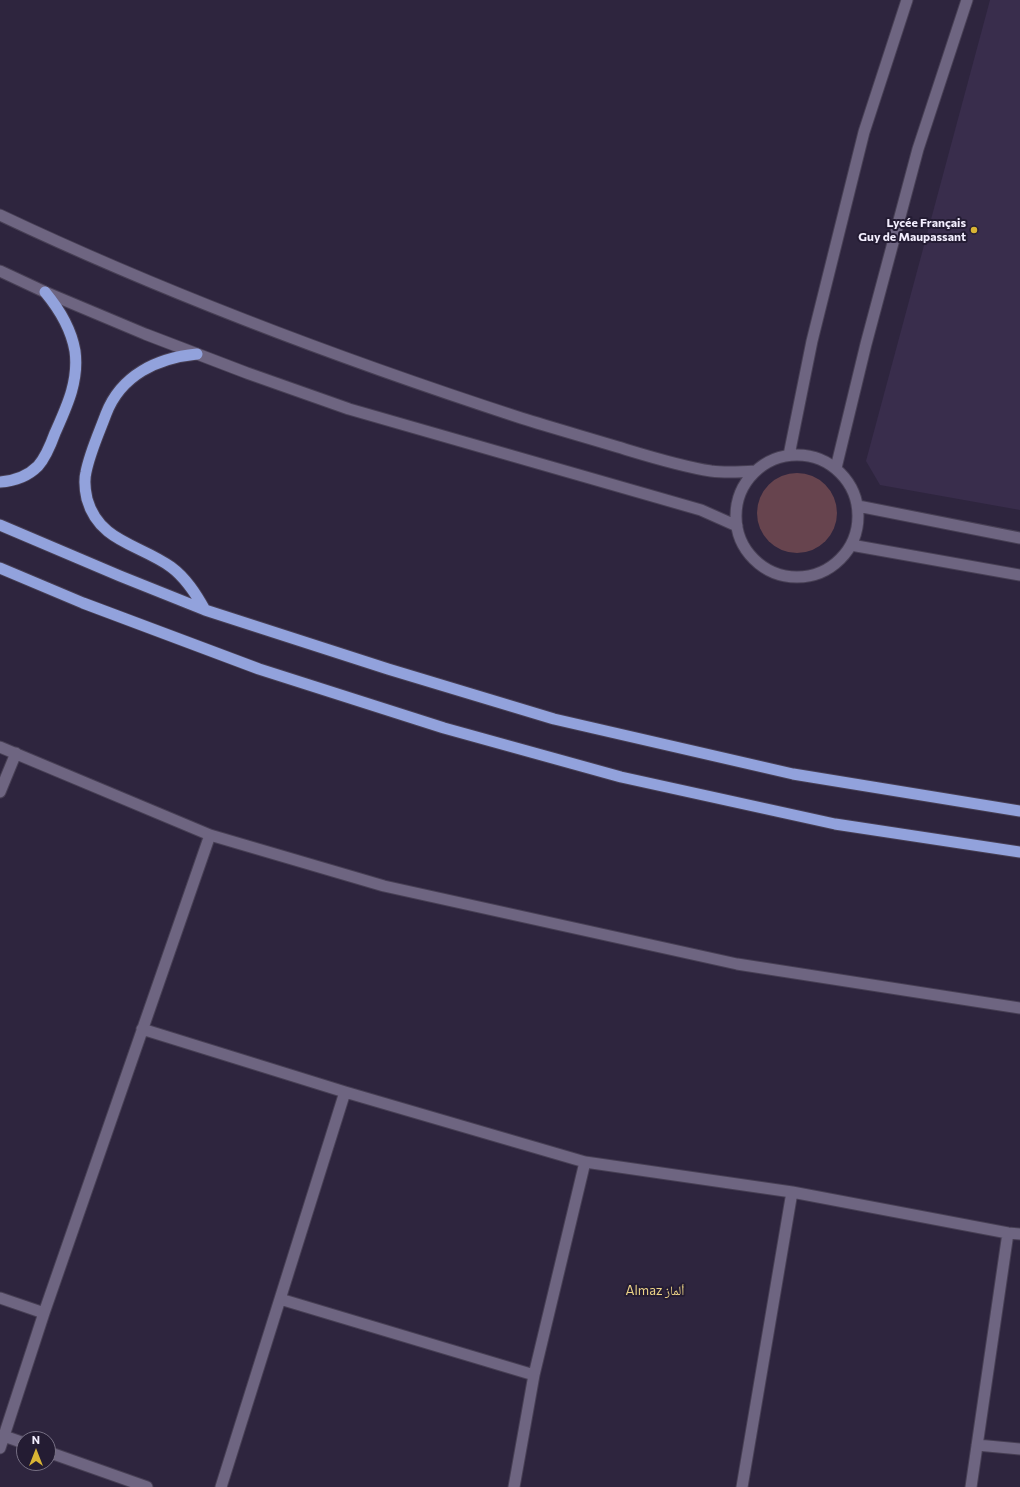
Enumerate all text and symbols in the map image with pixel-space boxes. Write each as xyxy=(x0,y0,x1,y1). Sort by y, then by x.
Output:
place label: Lycée Français Guy de Maupassant xyxy=(858,216,966,244)
marker: Lycée Français Guy de Maupassant xyxy=(969,225,979,235)
district label: Almaz ألماز xyxy=(626,1283,684,1299)
north arrow xyxy=(16,1431,56,1471)
text: N xyxy=(32,1433,40,1446)

